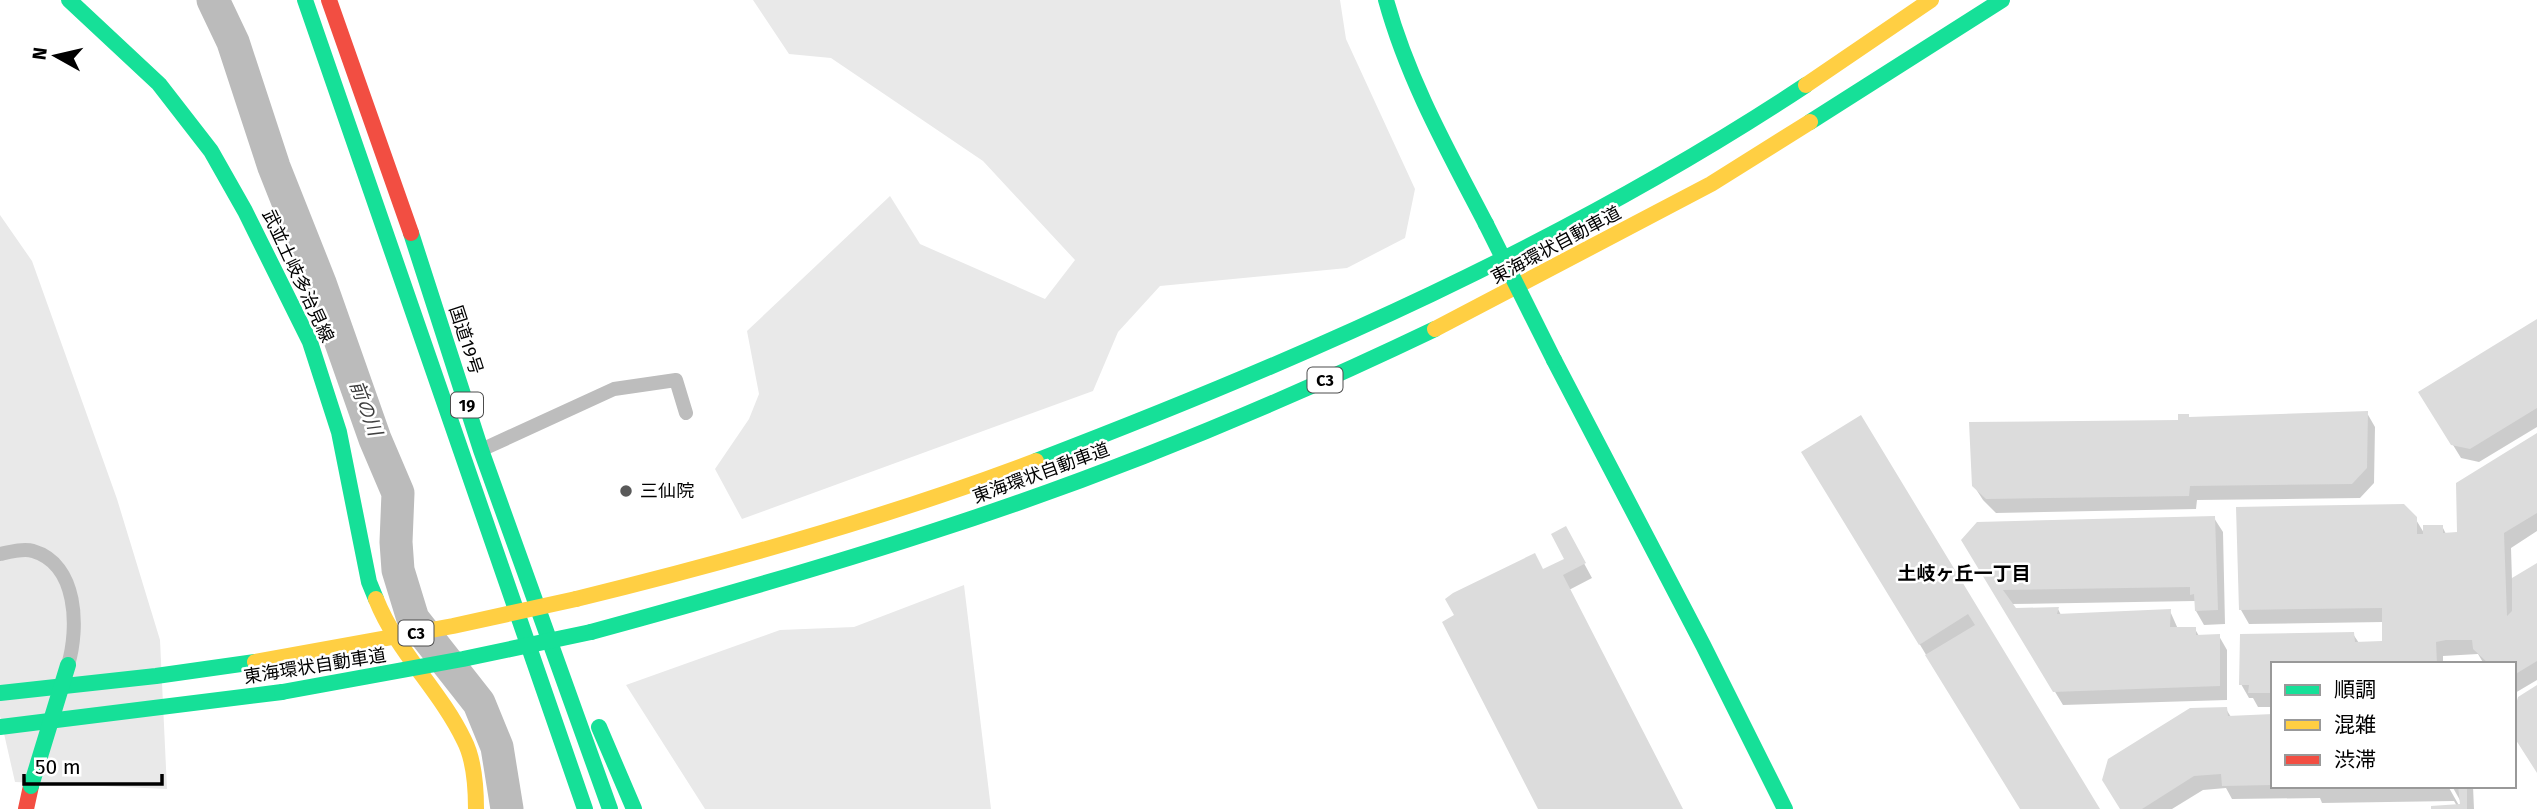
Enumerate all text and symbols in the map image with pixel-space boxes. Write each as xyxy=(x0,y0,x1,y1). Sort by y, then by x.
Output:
north arrow xyxy=(21,21,91,91)
text: N xyxy=(27,46,52,62)
street label: 東海環状自動車道 xyxy=(1487,201,1625,289)
street label: 武並土岐多治見線 xyxy=(258,206,338,346)
street label: 国道19号 xyxy=(445,303,487,377)
road number: C3 xyxy=(1308,368,1342,392)
water label: 前の川 xyxy=(345,377,388,441)
road number: 19 xyxy=(451,392,483,418)
street label: 東海環状自動車道 xyxy=(970,438,1112,508)
place label: 三仙院 xyxy=(640,480,694,502)
marker: 三仙院 xyxy=(618,483,634,499)
district label: 土岐ヶ丘一丁目 xyxy=(1897,562,2031,585)
road number: C3 xyxy=(398,620,434,646)
street label: 東海環状自動車道 xyxy=(242,644,388,688)
legend xyxy=(2271,662,2516,788)
text: 順調 xyxy=(2334,677,2376,703)
text: 混雑 xyxy=(2334,712,2376,738)
scale bar xyxy=(24,742,163,786)
text: 渋滞 xyxy=(2334,747,2376,773)
text: 50 m xyxy=(35,754,81,780)

